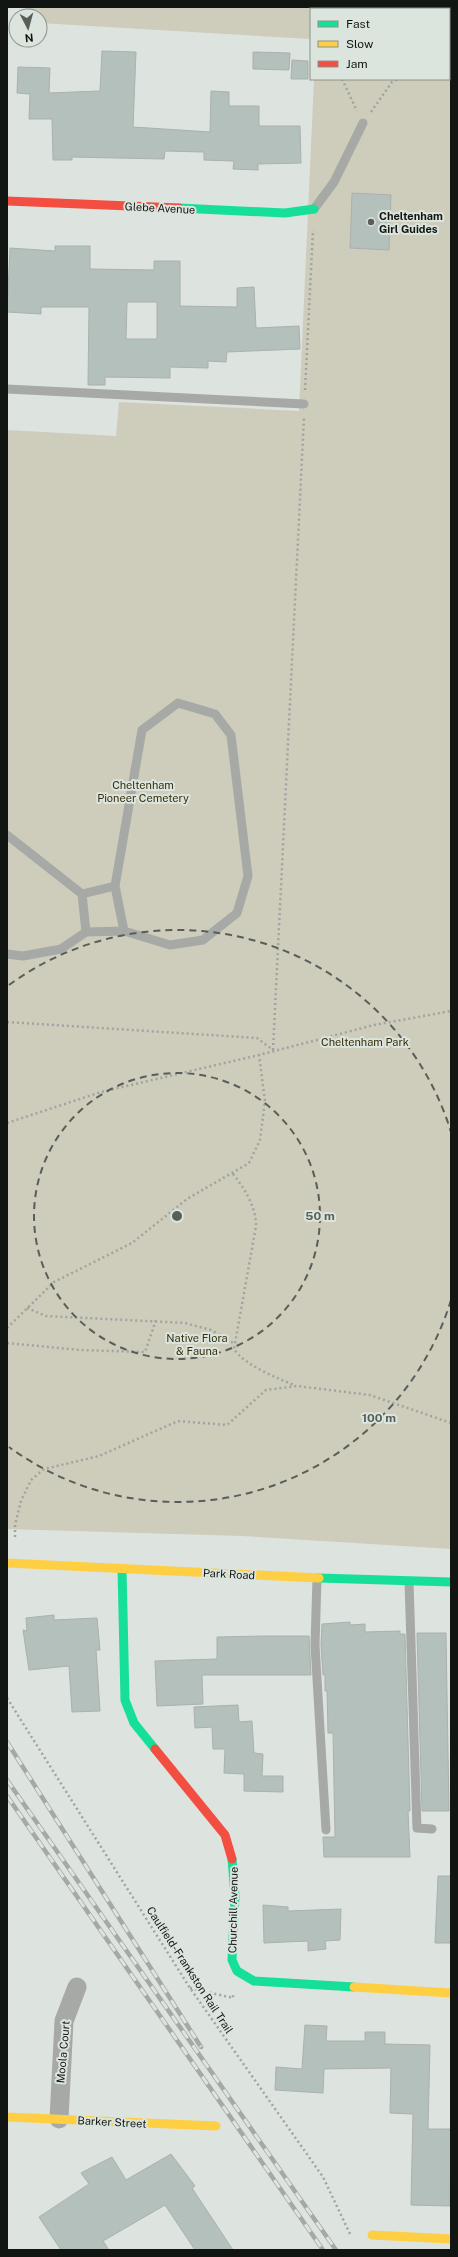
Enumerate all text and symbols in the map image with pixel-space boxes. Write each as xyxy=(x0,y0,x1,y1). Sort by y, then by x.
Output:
north arrow xyxy=(8,8,48,48)
legend xyxy=(310,8,450,80)
text: Fast xyxy=(346,17,371,31)
text: N xyxy=(24,32,34,44)
text: Slow xyxy=(346,37,374,51)
text: Jam xyxy=(346,57,368,71)
street label: Glebe Avenue xyxy=(124,200,196,216)
place label: Cheltenham Girl Guides xyxy=(379,210,443,235)
marker: Cheltenham Girl Guides xyxy=(366,217,376,227)
park label: Cheltenham Pioneer Cemetery xyxy=(97,779,189,804)
park label: Cheltenham Park xyxy=(321,1036,409,1048)
centre of rings xyxy=(170,1209,184,1223)
text: 50 m xyxy=(305,1209,335,1223)
park label: Native Flora & Fauna xyxy=(166,1332,228,1357)
text: 100 m xyxy=(362,1411,396,1425)
street label: Park Road xyxy=(203,1567,255,1581)
street label: Churchill Avenue xyxy=(226,1867,240,1953)
street label: Caulfield-Frankston Rail Trail xyxy=(144,1904,236,2036)
street label: Moola Court xyxy=(54,2020,72,2084)
street label: Barker Street xyxy=(77,2114,147,2130)

